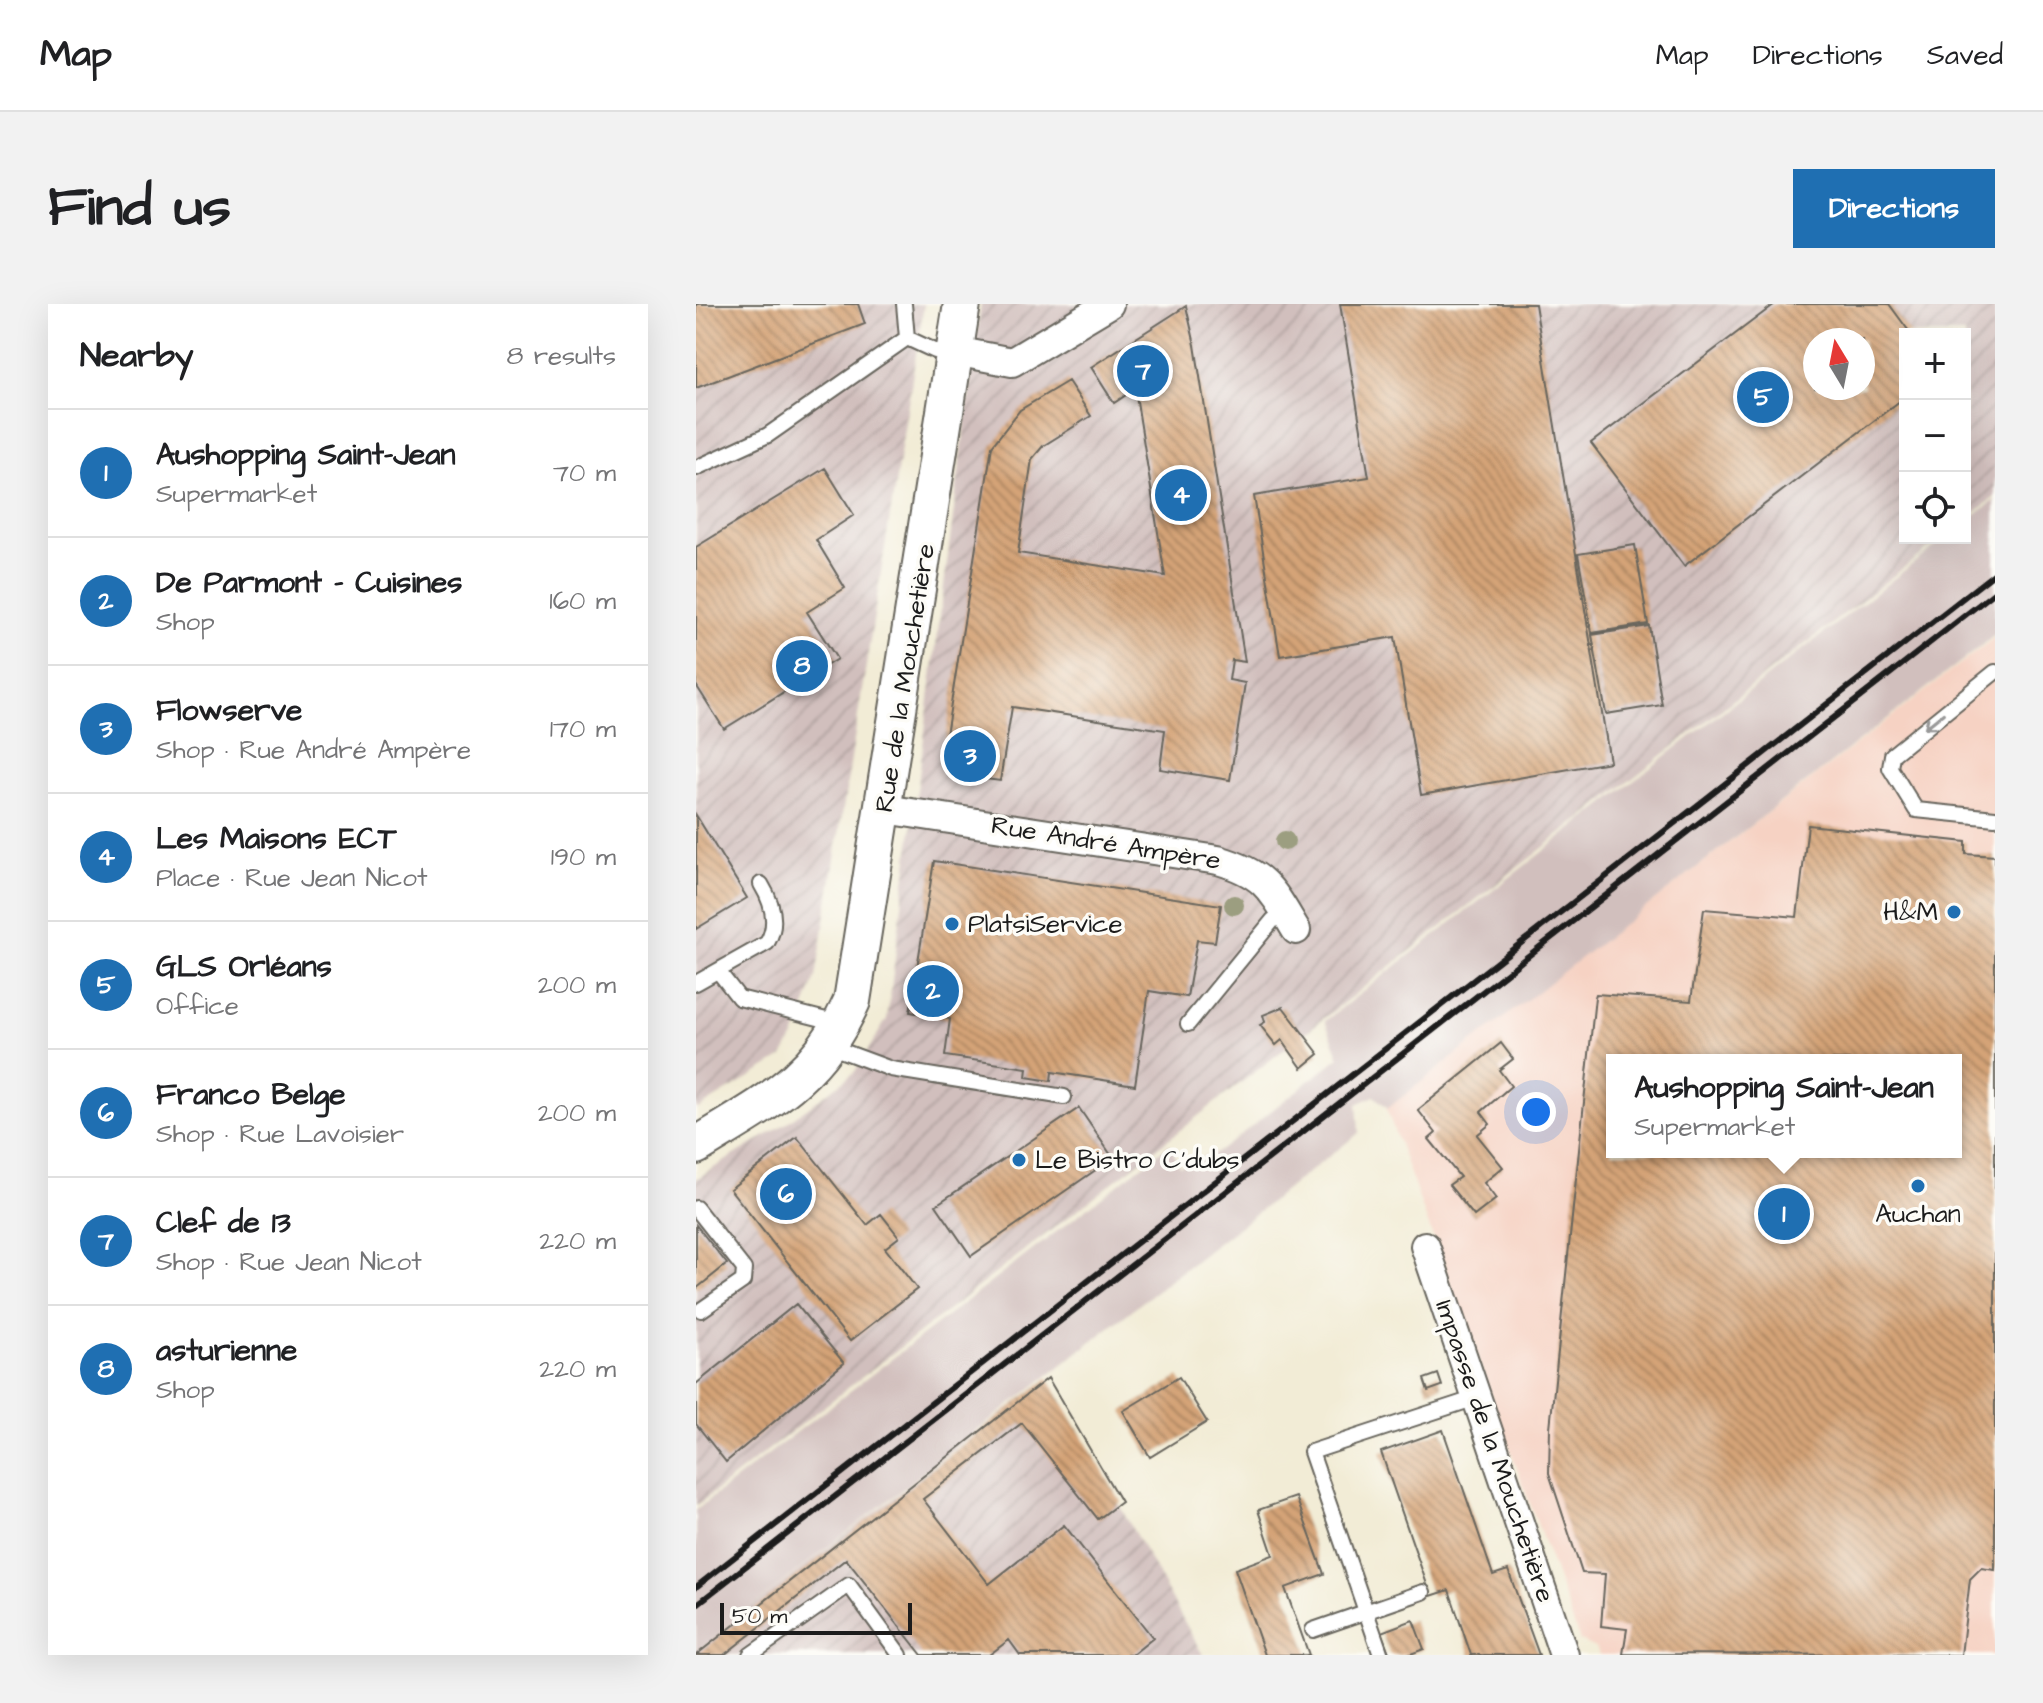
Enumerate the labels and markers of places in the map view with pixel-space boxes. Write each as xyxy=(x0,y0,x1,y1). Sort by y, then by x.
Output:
pin: 7 xyxy=(1117,341,1169,401)
pin: 5 xyxy=(1737,367,1789,427)
pin: 4 xyxy=(1155,465,1207,525)
pin: 8 xyxy=(776,636,828,696)
pin: 3 xyxy=(944,726,996,786)
place label: H&M xyxy=(1883,894,1938,930)
marker: H&M xyxy=(1945,903,1963,921)
place label: PlatsiService xyxy=(968,906,1122,942)
marker: PlatsiService xyxy=(943,915,961,933)
pin: 2 xyxy=(907,961,959,1021)
place label: Le Bistro C'dubs xyxy=(1035,1142,1240,1178)
marker: Le Bistro C'dubs xyxy=(1010,1151,1028,1169)
pin: 6 xyxy=(760,1164,812,1224)
marker: Auchan xyxy=(1909,1177,1927,1195)
pin: 1 xyxy=(1758,1184,1810,1244)
place label: Auchan xyxy=(1875,1196,1961,1232)

